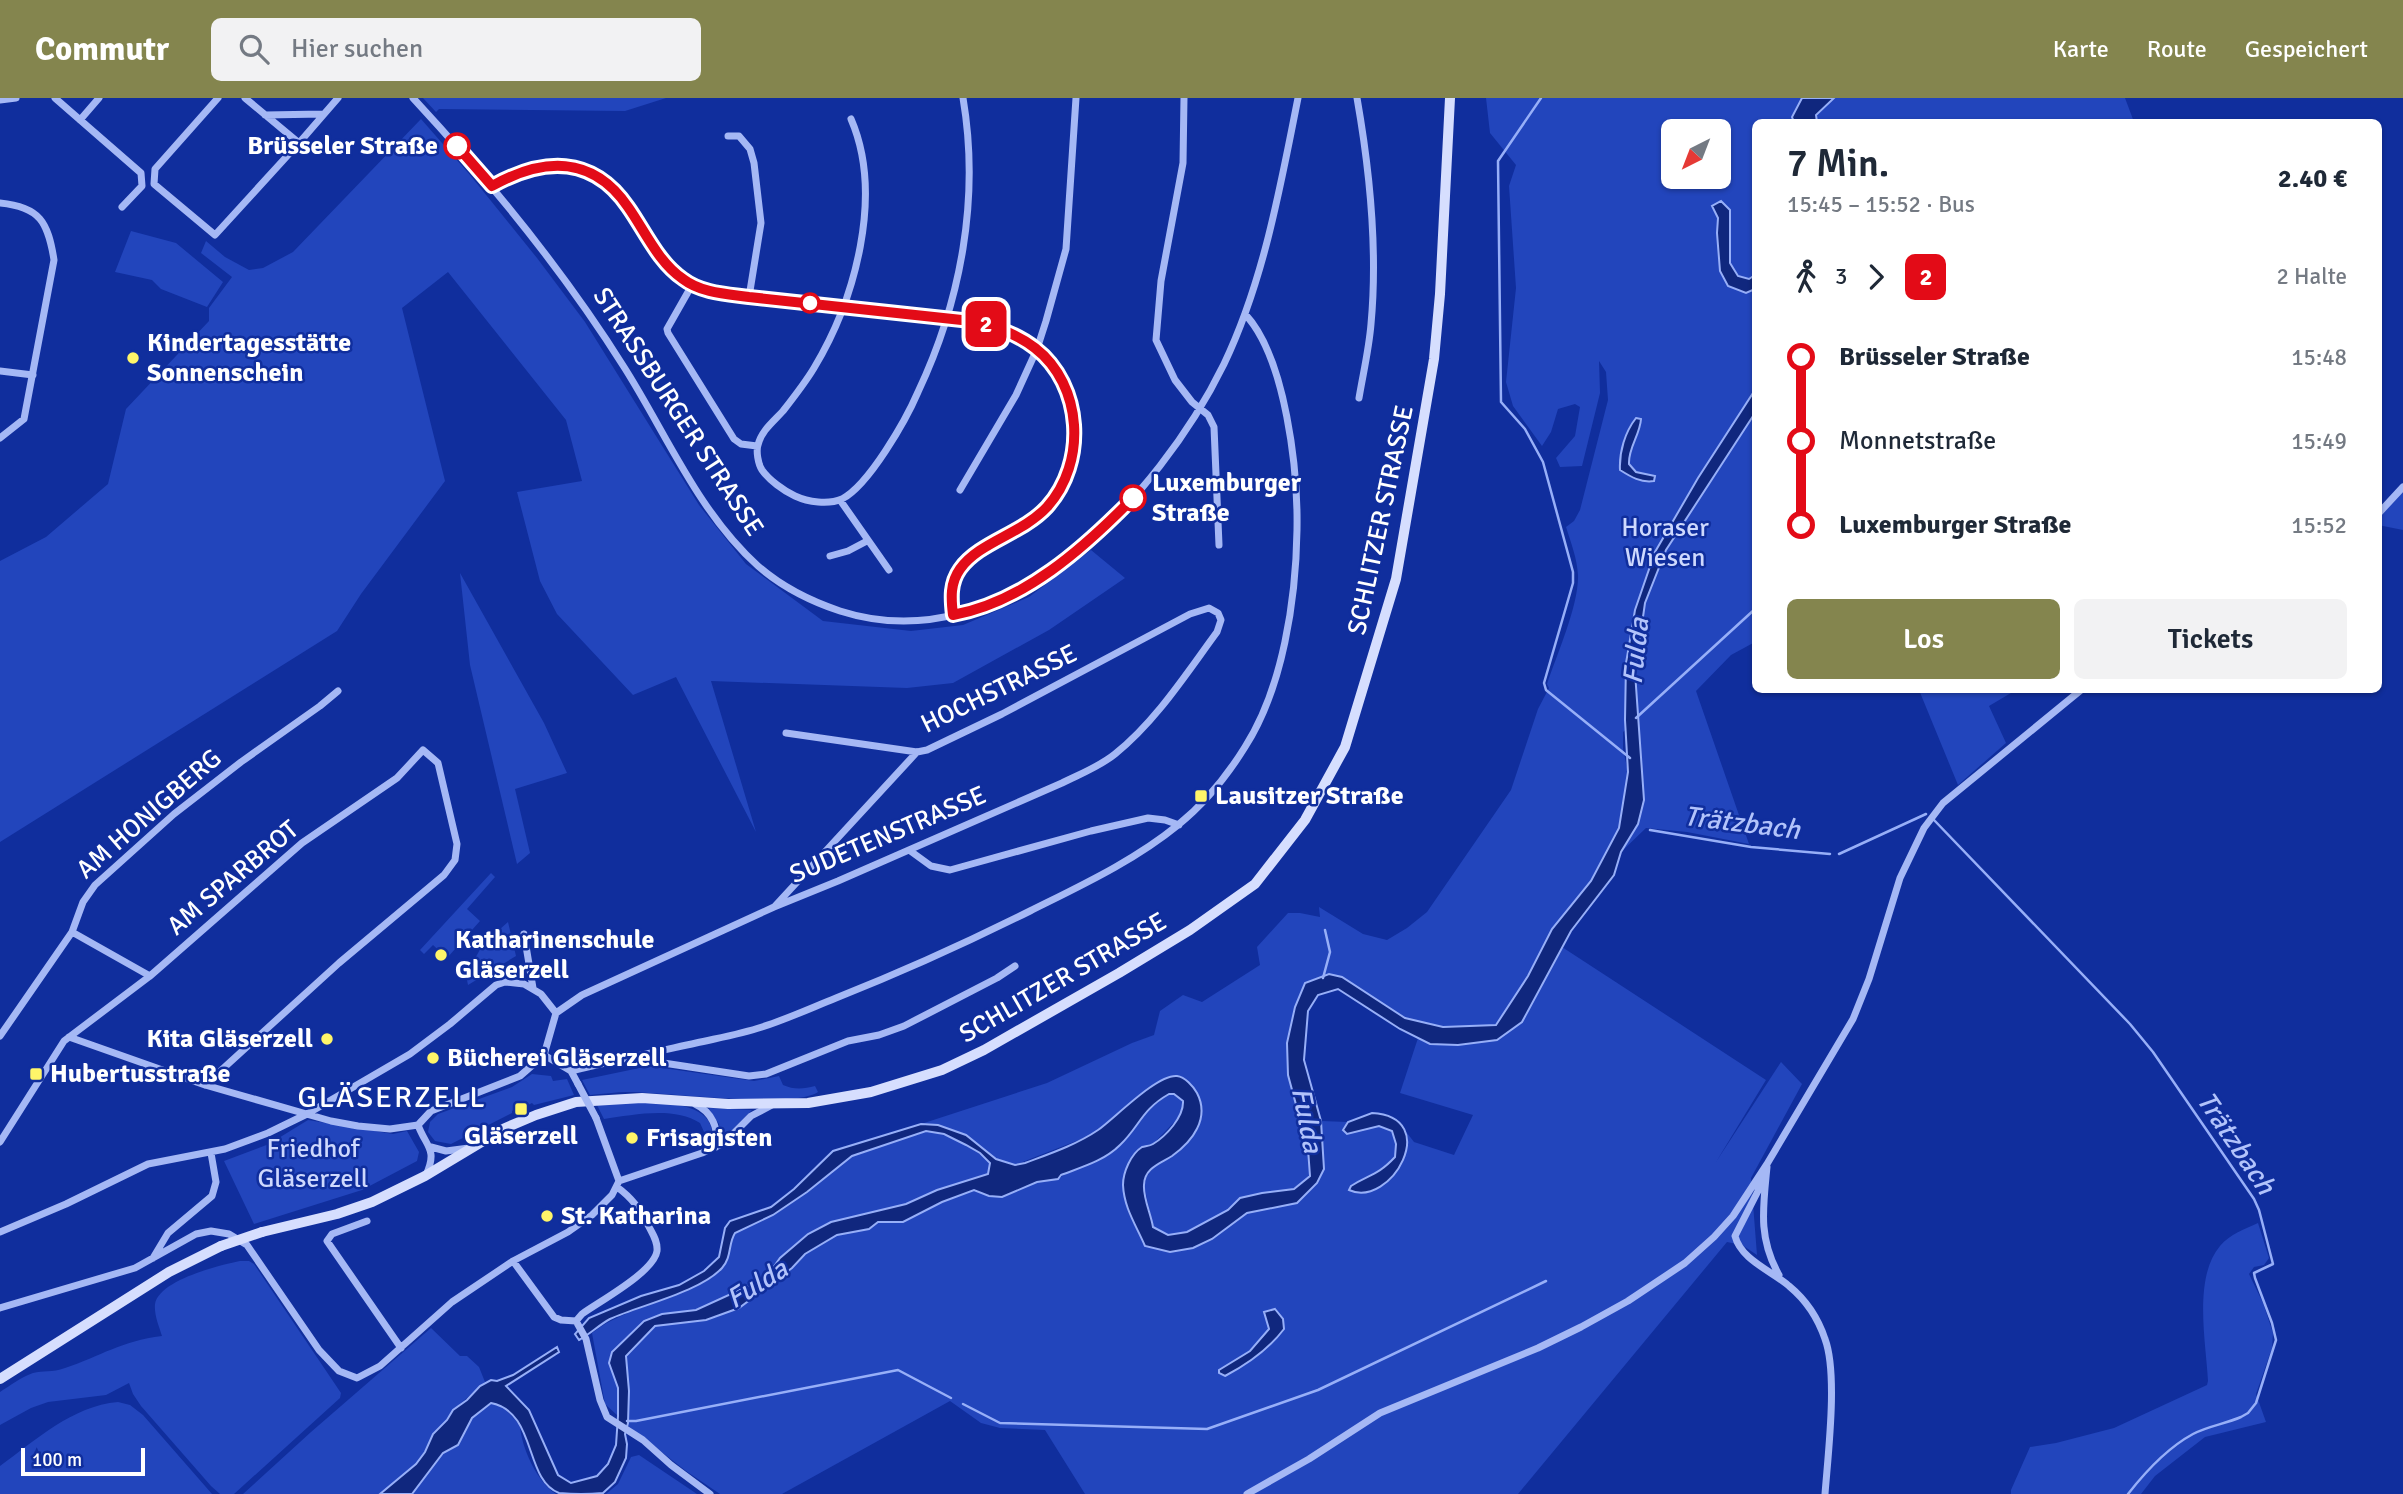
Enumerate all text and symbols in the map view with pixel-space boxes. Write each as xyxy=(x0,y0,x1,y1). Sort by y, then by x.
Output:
search box xyxy=(211,18,701,81)
text: Commutr xyxy=(35,29,169,70)
icon: search xyxy=(235,30,273,68)
text: Hier suchen xyxy=(291,33,423,65)
text: Karte xyxy=(2053,34,2109,64)
text: Route xyxy=(2147,34,2207,64)
text: Gespeichert xyxy=(2245,34,2368,64)
north arrow xyxy=(1661,119,1731,189)
map controls xyxy=(1661,119,1731,189)
place label: Brüsseler Straße xyxy=(247,130,438,162)
marker: Brüsseler Straße xyxy=(444,133,470,159)
text: 7 Min. xyxy=(1787,140,1889,187)
text: 2.40 € xyxy=(2278,163,2347,195)
text: 15:45 – 15:52 · Bus xyxy=(1787,190,1975,219)
icon: walk xyxy=(1787,258,1825,296)
icon: forward xyxy=(1857,258,1895,296)
text: 3 xyxy=(1835,262,1847,291)
text: 2 xyxy=(1919,262,1932,292)
text: 2 Halte xyxy=(2277,262,2347,291)
street label: STRASSBURGER STRASSE xyxy=(586,282,770,542)
unlabelled marker xyxy=(800,293,820,313)
line badge: 2 xyxy=(963,301,1009,347)
text: 2 xyxy=(980,309,992,339)
place label: Kindertagesstätte Sonnenschein xyxy=(147,327,351,389)
text: Brüsseler Straße xyxy=(1839,341,2030,373)
text: 15:48 xyxy=(2291,343,2347,372)
marker: Kindertagesstätte Sonnenschein xyxy=(125,350,141,366)
street label: SCHLITZER STRASSE xyxy=(1341,402,1421,638)
text: Monnetstraße xyxy=(1839,425,1996,457)
text: 15:49 xyxy=(2291,427,2347,456)
place label: Luxemburger Straße xyxy=(1152,467,1302,529)
marker: Luxemburger Straße xyxy=(1120,485,1146,511)
text: Luxemburger Straße xyxy=(1839,509,2071,541)
text: 15:52 xyxy=(2291,511,2347,540)
park label: Horaser Wiesen xyxy=(1621,512,1709,574)
button: Los xyxy=(1787,599,2060,679)
button: Tickets xyxy=(2074,599,2347,679)
water label: Fulda xyxy=(1616,615,1656,686)
street label: HOCHSTRASSE xyxy=(916,637,1082,741)
street label: AM HONIGBERG xyxy=(70,742,228,886)
street label: SUDETENSTRASSE xyxy=(785,779,991,891)
place label: Lausitzer Straße xyxy=(1215,780,1404,812)
marker: Lausitzer Straße xyxy=(1193,788,1209,804)
water label: Trätzbach xyxy=(1682,799,1803,847)
street label: AM SPARBROT xyxy=(161,814,305,942)
street label: SCHLITZER STRASSE xyxy=(954,906,1172,1050)
place label: Katharinenschule Gläserzell xyxy=(455,924,655,986)
marker: Katharinenschule Gläserzell xyxy=(433,947,449,963)
place label: Kita Gläserzell xyxy=(147,1023,313,1055)
marker: Kita Gläserzell xyxy=(319,1031,335,1047)
place label: Bücherei Gläserzell xyxy=(447,1042,667,1074)
marker: Bücherei Gläserzell xyxy=(425,1050,441,1066)
place label: Hubertusstraße xyxy=(50,1058,231,1090)
marker: Hubertusstraße xyxy=(28,1066,44,1082)
district label: GLÄSERZELL xyxy=(297,1079,487,1116)
water label: Fulda xyxy=(1284,1084,1330,1157)
water label: Trätzbach xyxy=(2189,1085,2283,1201)
marker: Gläserzell xyxy=(513,1101,529,1117)
place label: Gläserzell xyxy=(464,1120,578,1152)
place label: Frisagisten xyxy=(646,1122,772,1154)
marker: Frisagisten xyxy=(624,1130,640,1146)
park label: Friedhof Gläserzell xyxy=(258,1133,368,1195)
place label: St. Katharina xyxy=(561,1200,711,1232)
marker: St. Katharina xyxy=(539,1208,555,1224)
water label: Fulda xyxy=(720,1252,795,1316)
scale bar xyxy=(21,1445,145,1477)
text: 100 m xyxy=(32,1448,82,1472)

